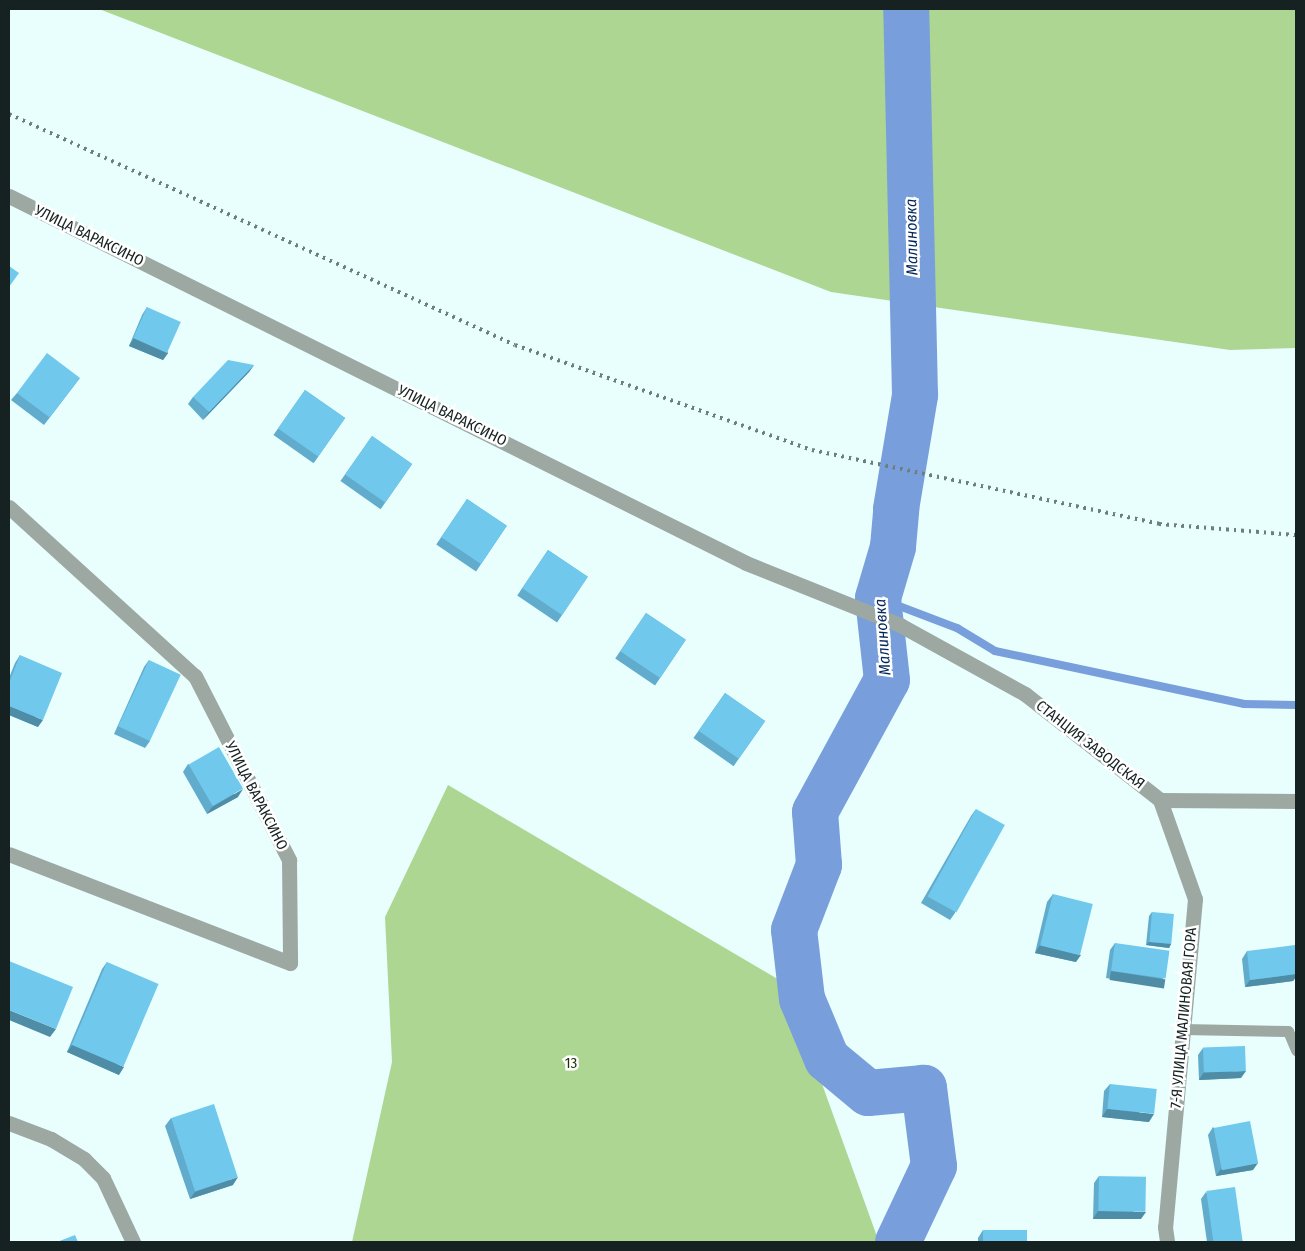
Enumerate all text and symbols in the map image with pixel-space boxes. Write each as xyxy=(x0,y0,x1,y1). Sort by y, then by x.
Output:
water label: Малиновка xyxy=(902,199,922,275)
street label: УЛИЦА ВАРАКСИНО xyxy=(31,202,147,270)
street label: УЛИЦА ВАРАКСИНО xyxy=(394,382,510,450)
water label: Малиновка xyxy=(871,598,895,676)
street label: СТАНЦИЯ ЗАВОДСКАЯ xyxy=(1032,697,1148,793)
street label: УЛИЦА ВАРАКСИНО xyxy=(221,739,291,853)
street label: 7-Я УЛИЦА МАЛИНОВАЯ ГОРА xyxy=(1167,927,1201,1109)
park label: 13 xyxy=(565,1055,577,1073)

